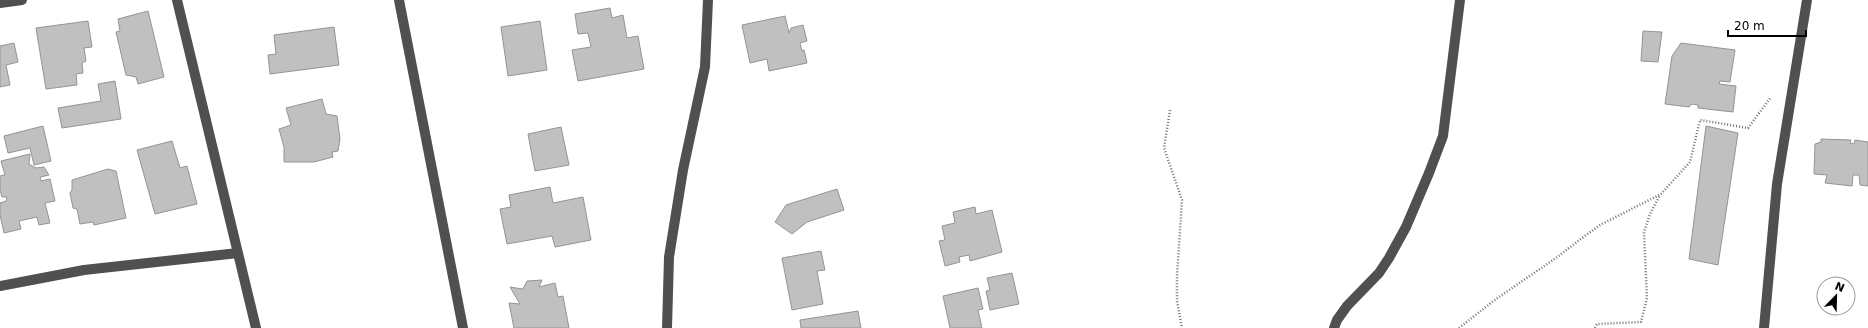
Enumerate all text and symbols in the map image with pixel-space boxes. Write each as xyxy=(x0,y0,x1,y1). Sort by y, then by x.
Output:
scale bar xyxy=(1728,12,1806,38)
text: 20 m xyxy=(1734,19,1765,33)
north arrow xyxy=(1816,276,1856,316)
text: N xyxy=(1833,279,1846,295)

